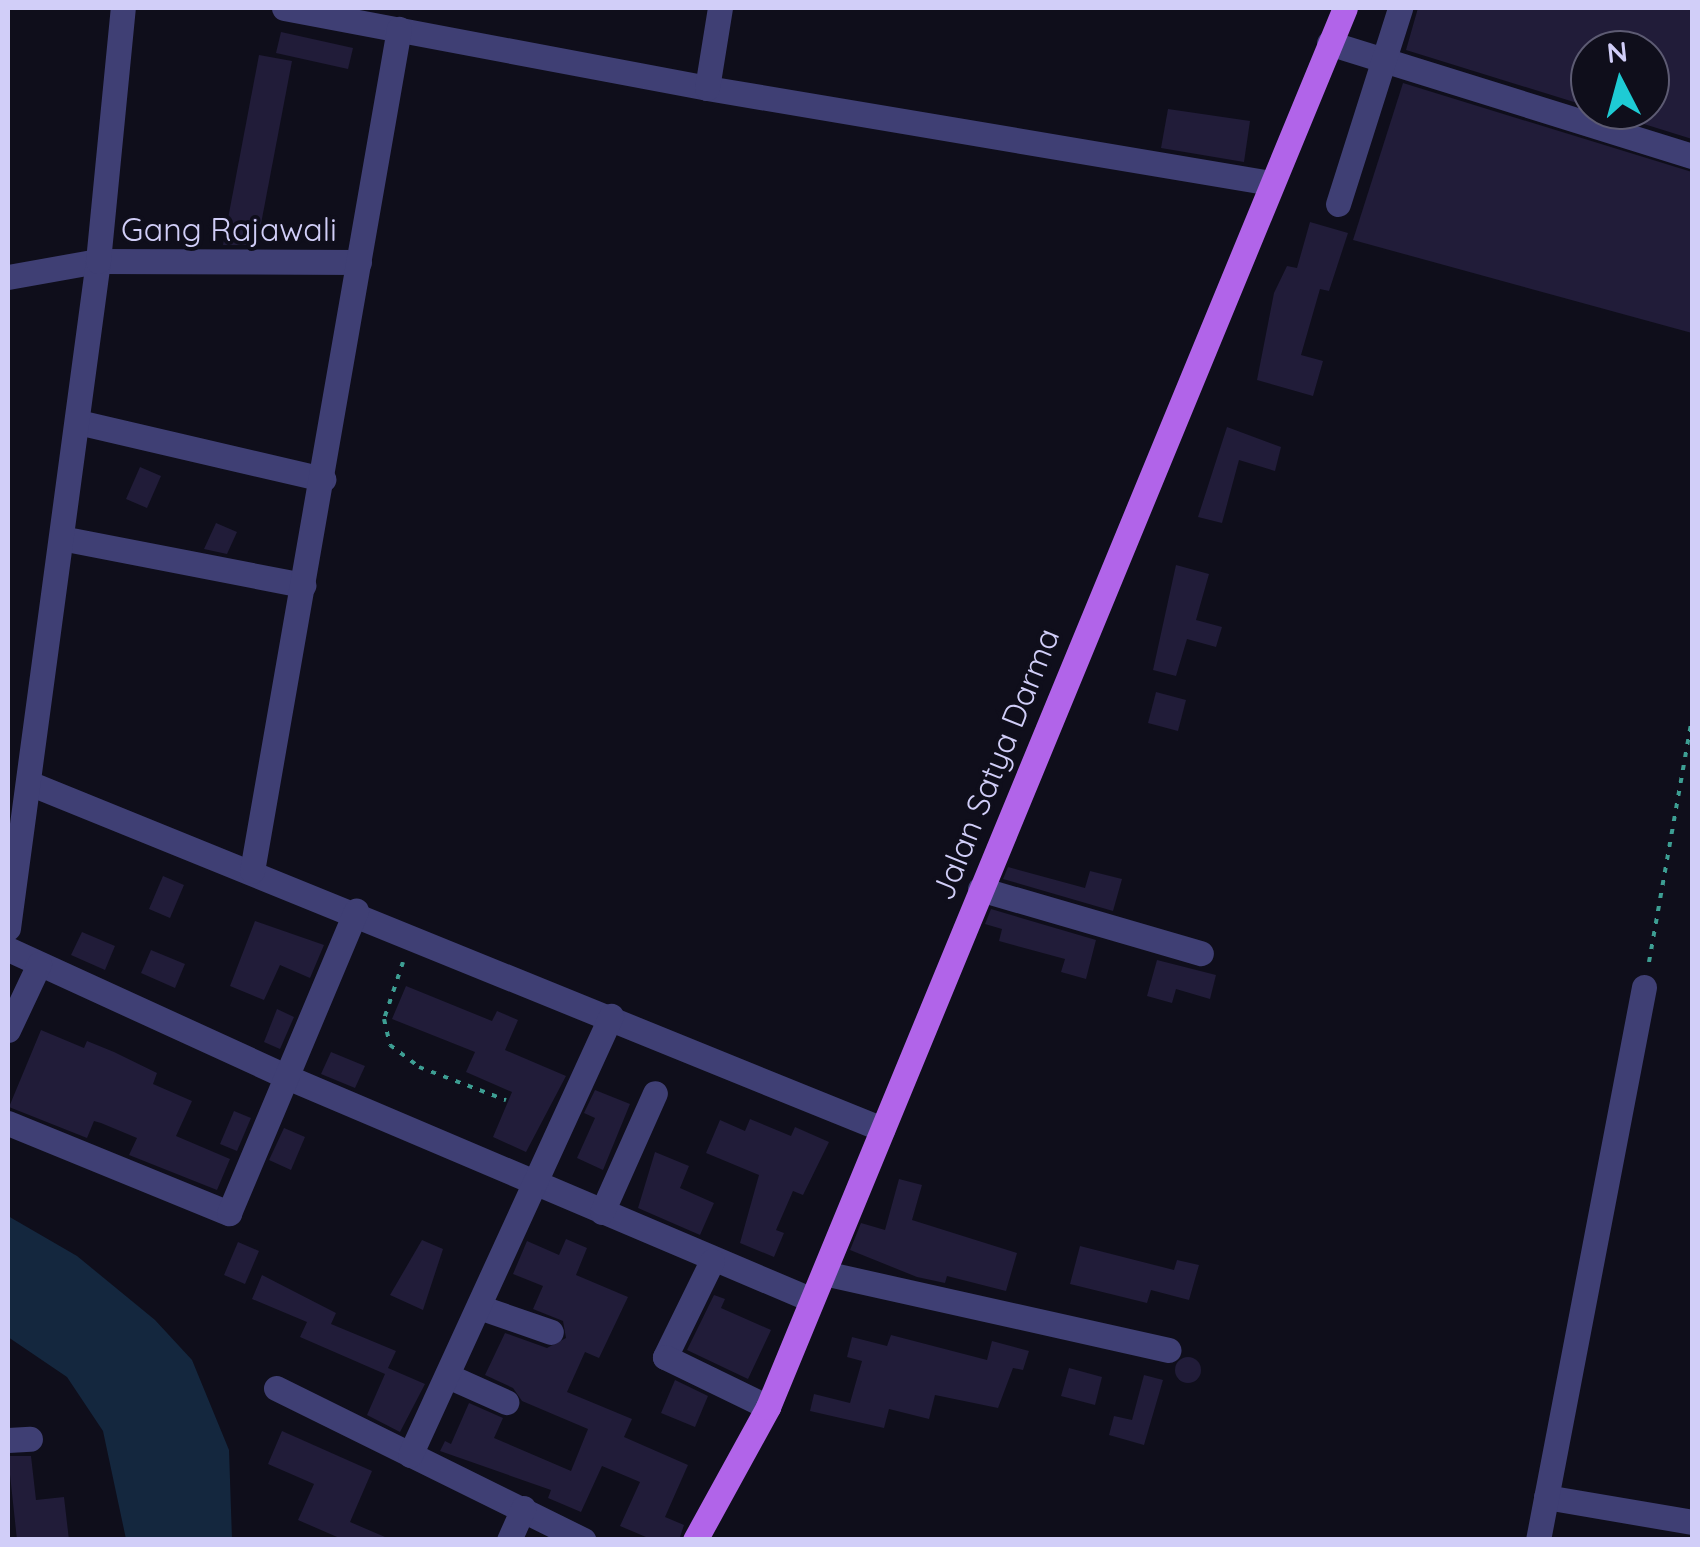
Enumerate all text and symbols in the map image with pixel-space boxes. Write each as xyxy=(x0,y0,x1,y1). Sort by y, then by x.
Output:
north arrow xyxy=(1570,30,1670,130)
text: N xyxy=(1605,33,1629,70)
street label: Gang Rajawali xyxy=(121,210,337,248)
street label: Jalan Satya Darma xyxy=(923,623,1067,905)

